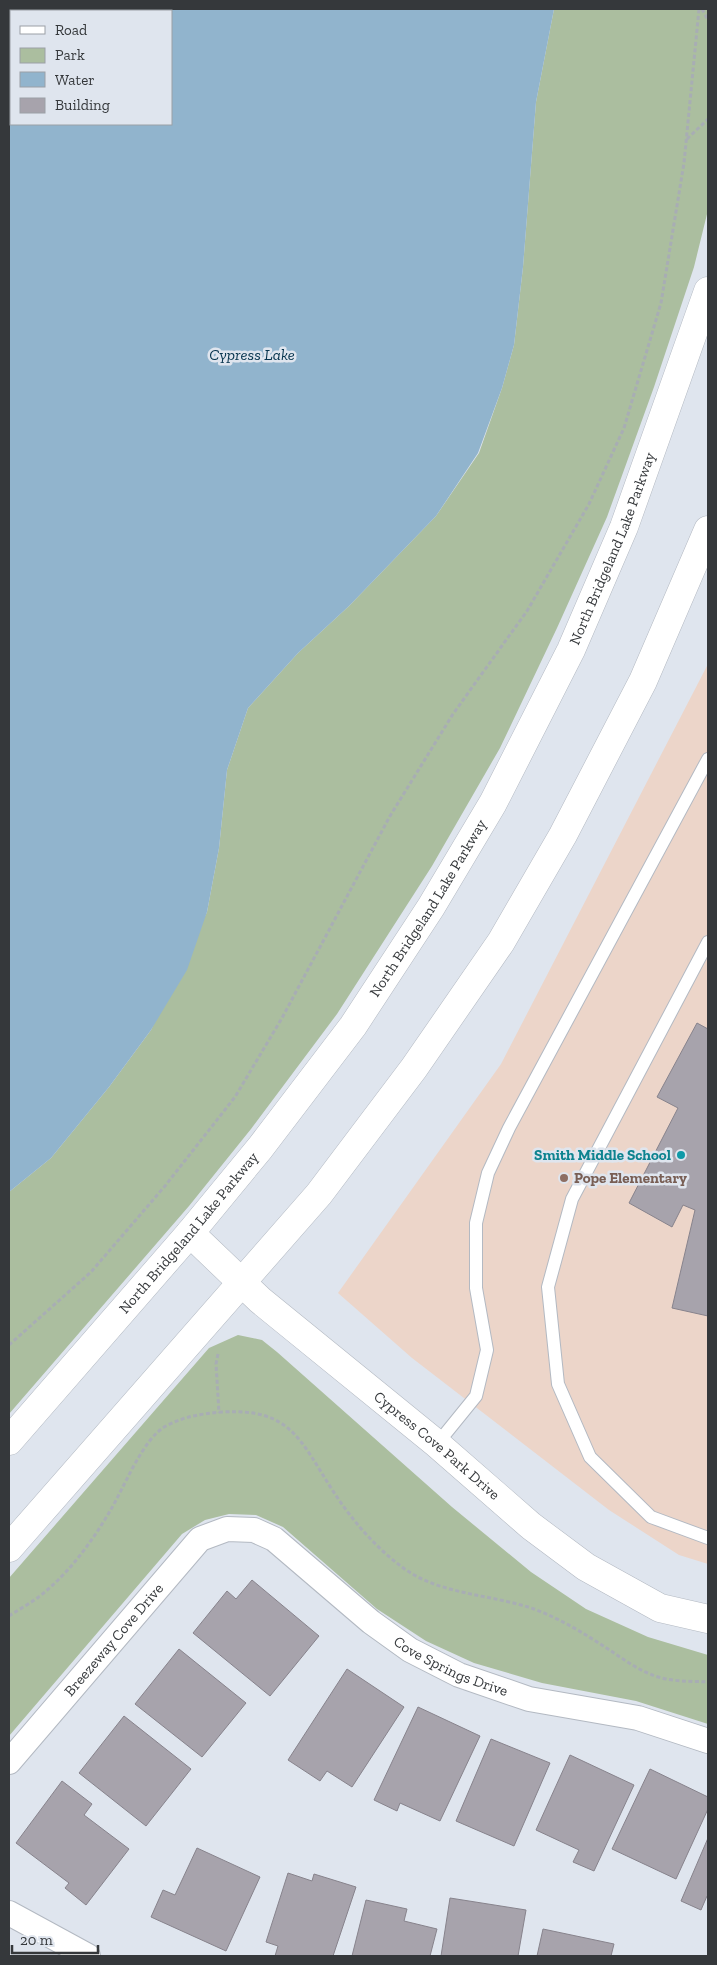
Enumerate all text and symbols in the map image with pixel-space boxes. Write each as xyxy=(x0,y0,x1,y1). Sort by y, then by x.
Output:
legend xyxy=(10,10,172,125)
text: Road xyxy=(55,21,88,39)
text: Park xyxy=(55,46,85,64)
text: Water xyxy=(55,71,95,89)
text: Building xyxy=(55,96,110,114)
water label: Cypress Lake xyxy=(209,345,295,364)
street label: North Bridgeland Lake Parkway xyxy=(565,449,659,647)
street label: North Bridgeland Lake Parkway xyxy=(366,816,490,1000)
place label: Smith Middle School xyxy=(534,1146,671,1164)
street label: North Bridgeland Lake Parkway xyxy=(115,1148,262,1317)
marker: Smith Middle School xyxy=(675,1149,687,1161)
place label: Pope Elementary xyxy=(574,1169,687,1187)
marker: Pope Elementary xyxy=(558,1172,570,1184)
street label: Cypress Cove Park Drive xyxy=(370,1387,504,1504)
street label: Breezeway Cove Drive xyxy=(60,1580,167,1700)
street label: Cove Springs Drive xyxy=(390,1632,510,1700)
scale bar xyxy=(12,1922,99,1954)
text: 20 m xyxy=(20,1931,53,1949)

